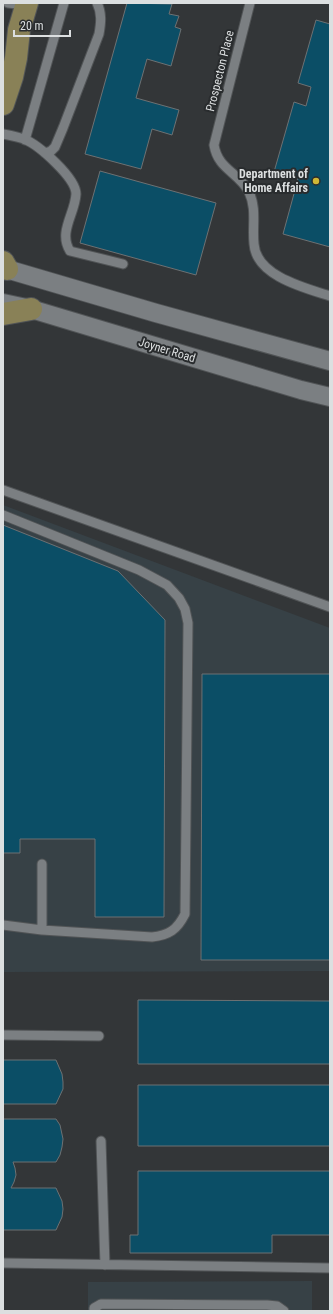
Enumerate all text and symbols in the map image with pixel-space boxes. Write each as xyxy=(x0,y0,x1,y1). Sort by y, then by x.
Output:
scale bar xyxy=(14,12,70,38)
text: 20 m xyxy=(20,19,44,33)
street label: Prospecton Place xyxy=(203,29,237,113)
place label: Department of Home Affairs xyxy=(239,167,309,195)
marker: Department of Home Affairs xyxy=(311,176,321,186)
street label: Joyner Road xyxy=(137,335,197,365)

